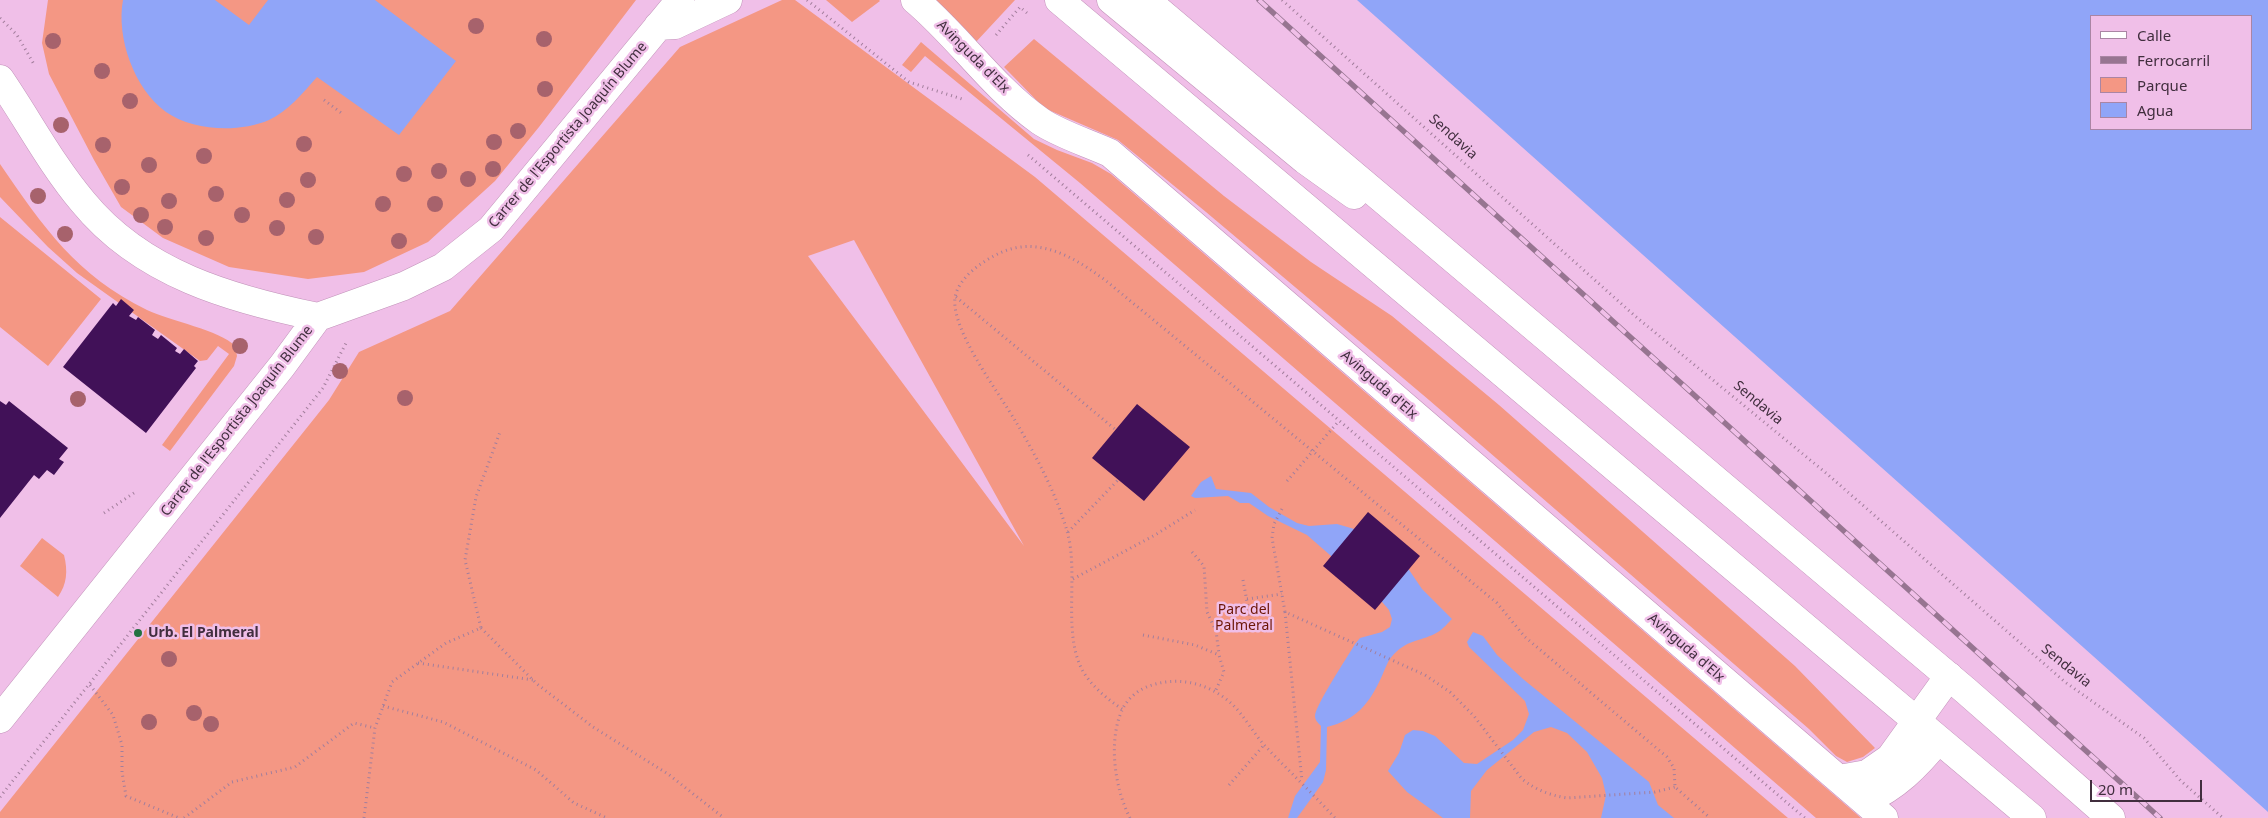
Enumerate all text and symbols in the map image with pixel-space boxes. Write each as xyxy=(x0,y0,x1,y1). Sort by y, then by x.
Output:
legend xyxy=(2090,15,2253,130)
street label: Avinguda d'Elx xyxy=(933,17,1013,97)
text: Calle xyxy=(2137,25,2171,45)
street label: Carrer de l'Esportista Joaquín Blume xyxy=(485,39,651,231)
text: Ferrocarril xyxy=(2137,50,2210,70)
text: Parque xyxy=(2137,75,2187,95)
text: Agua xyxy=(2137,100,2174,120)
street label: Sendavia xyxy=(1425,111,1481,163)
street label: Carrer de l'Esportista Joaquín Blume xyxy=(157,322,317,520)
street label: Avinguda d'Elx xyxy=(1337,347,1421,423)
street label: Sendavia xyxy=(1730,378,1786,428)
park label: Parc del Palmeral xyxy=(1215,602,1273,634)
street label: Avinguda d'Elx xyxy=(1644,610,1728,686)
place label: Urb. El Palmeral xyxy=(148,625,259,641)
marker: Urb. El Palmeral xyxy=(132,627,144,639)
street label: Sendavia xyxy=(2038,641,2094,691)
scale bar xyxy=(2093,770,2206,802)
text: 20 m xyxy=(2098,779,2133,799)

